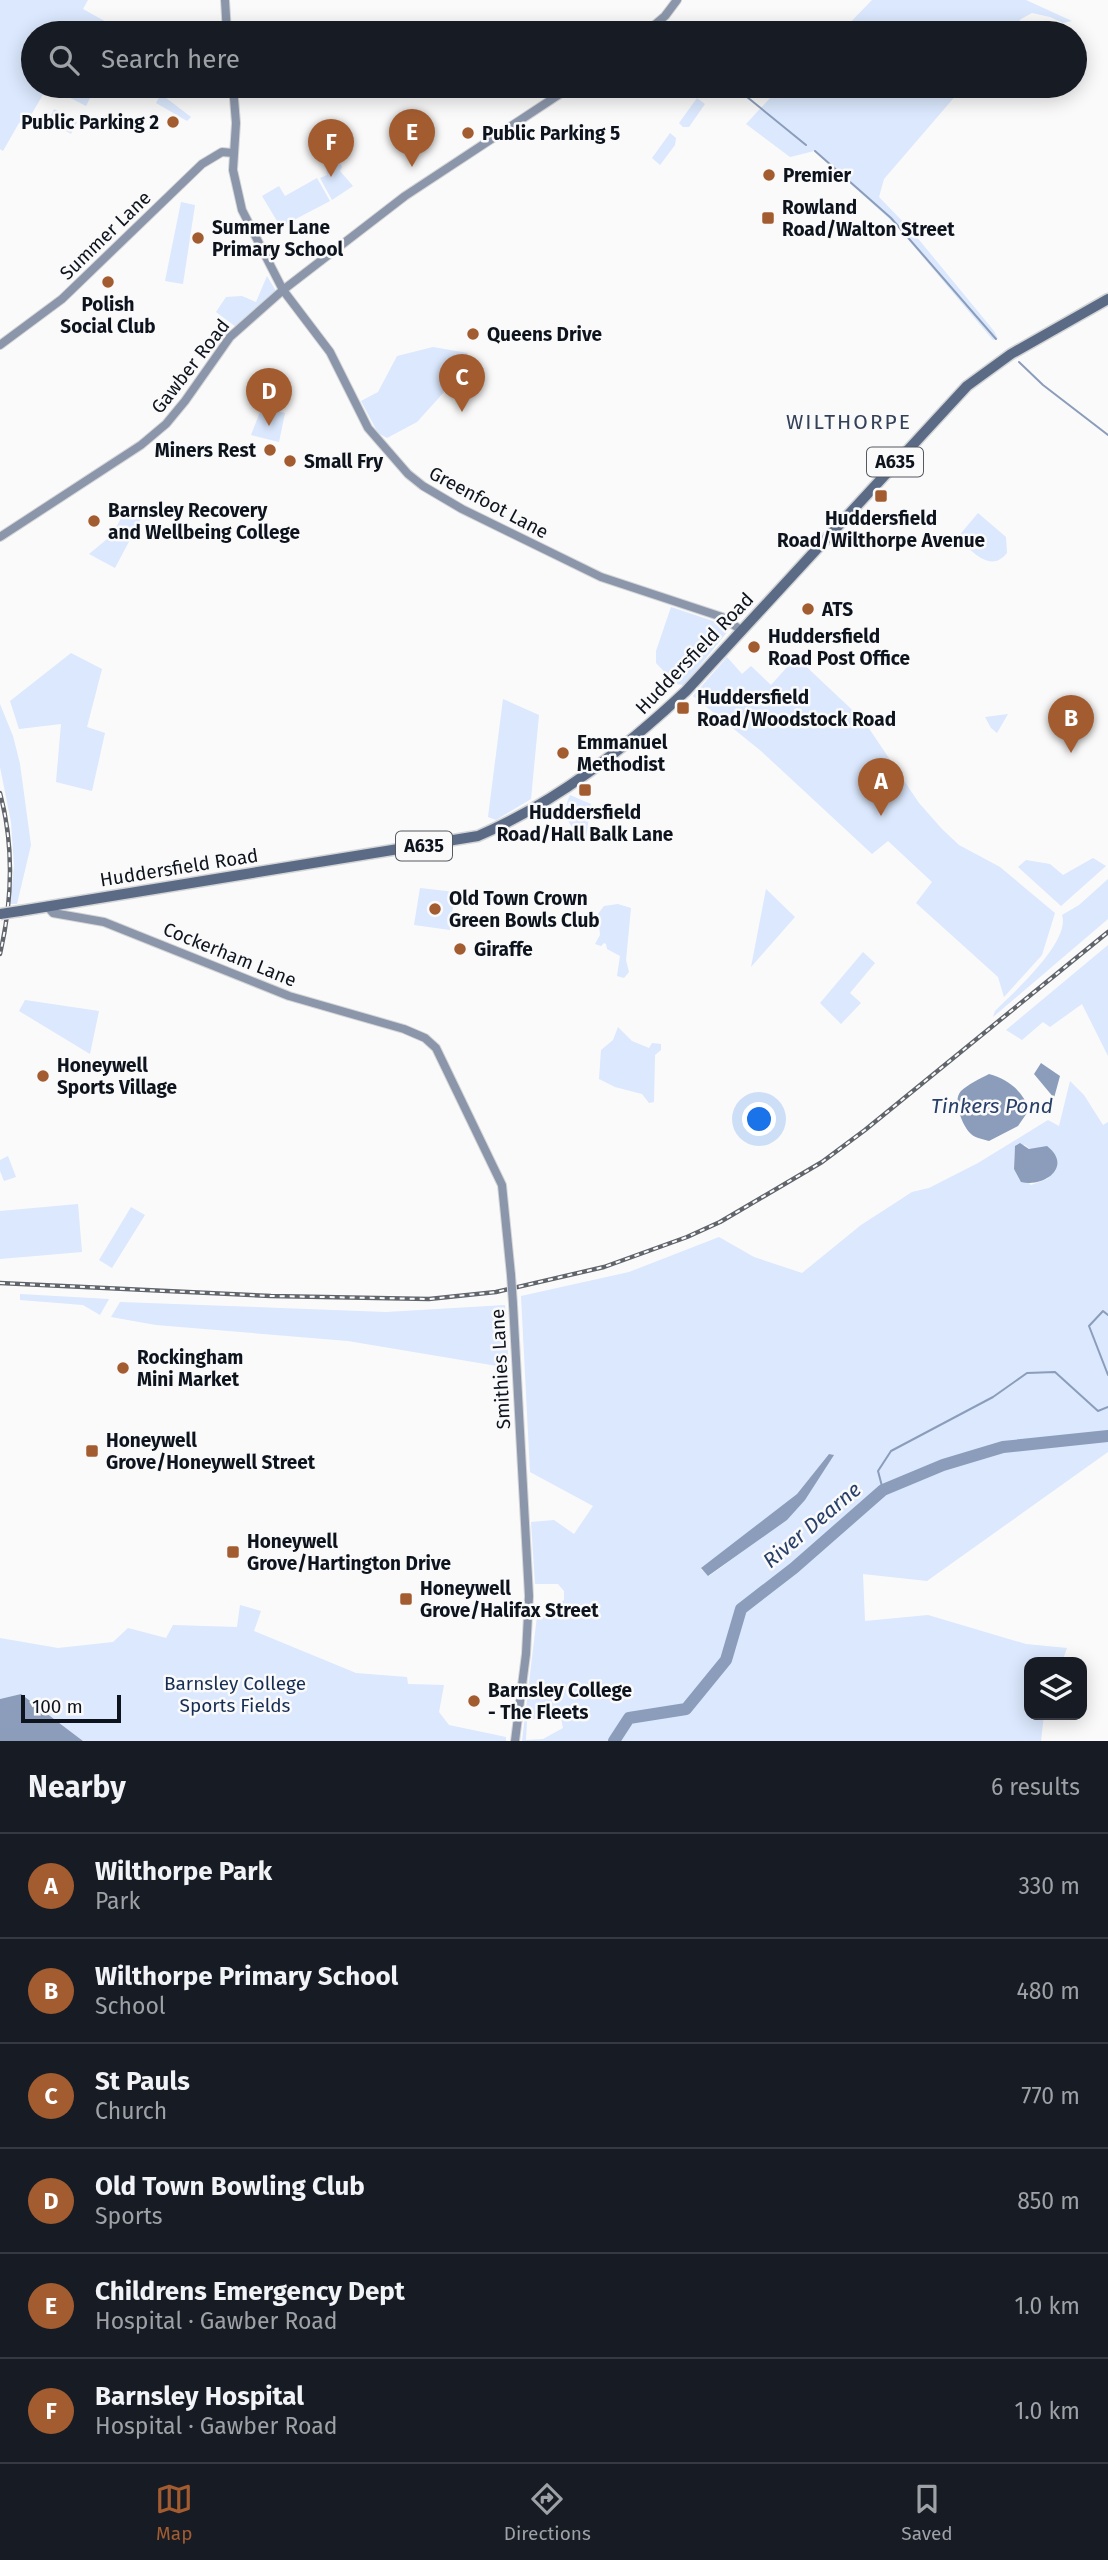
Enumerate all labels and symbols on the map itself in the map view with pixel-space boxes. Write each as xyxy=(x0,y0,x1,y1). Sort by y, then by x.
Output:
pin: E xyxy=(389,109,435,167)
place label: Public Parking 2 xyxy=(21,111,159,134)
marker: Public Parking 2 xyxy=(165,114,181,130)
pin: F xyxy=(308,119,354,177)
place label: Public Parking 5 xyxy=(482,122,620,145)
marker: Public Parking 5 xyxy=(460,125,476,141)
place label: Premier xyxy=(783,164,851,187)
marker: Premier xyxy=(761,167,777,183)
street label: Summer Lane xyxy=(55,186,156,285)
place label: Rowland Road/Walton Street xyxy=(782,196,955,241)
marker: Rowland Road/Walton Street xyxy=(760,210,776,226)
place label: Summer Lane Primary School xyxy=(212,216,344,261)
marker: Summer Lane Primary School xyxy=(190,230,206,246)
marker: Polish Social Club xyxy=(100,274,116,290)
place label: Polish Social Club xyxy=(60,293,156,338)
street label: Gawber Road xyxy=(146,314,234,418)
place label: Queens Drive xyxy=(487,323,602,346)
marker: Queens Drive xyxy=(465,326,481,342)
pin: C xyxy=(439,354,485,412)
pin: D xyxy=(246,368,292,426)
district label: WILTHORPE xyxy=(786,409,912,435)
place label: Miners Rest xyxy=(155,439,257,462)
marker: Miners Rest xyxy=(262,442,278,458)
road number: A635 xyxy=(867,448,923,476)
place label: Small Fry xyxy=(304,450,383,473)
marker: Small Fry xyxy=(282,453,298,469)
street label: Greenfoot Lane xyxy=(425,461,552,544)
marker: Huddersfield Road/Wilthorpe Avenue xyxy=(873,488,889,504)
place label: Barnsley Recovery and Wellbeing College xyxy=(108,499,300,544)
place label: Huddersfield Road/Wilthorpe Avenue xyxy=(777,507,985,552)
marker: Barnsley Recovery and Wellbeing College xyxy=(86,513,102,529)
street label: Huddersfield Road xyxy=(631,588,758,719)
place label: ATS xyxy=(821,598,853,621)
marker: ATS xyxy=(800,601,816,617)
place label: Huddersfield Road Post Office xyxy=(768,625,910,670)
marker: Huddersfield Road Post Office xyxy=(746,639,762,655)
place label: Huddersfield Road/Woodstock Road xyxy=(697,686,896,731)
pin: B xyxy=(1048,695,1094,753)
marker: Huddersfield Road/Woodstock Road xyxy=(675,700,691,716)
place label: Emmanuel Methodist xyxy=(577,731,668,776)
marker: Emmanuel Methodist xyxy=(555,745,571,761)
pin: A xyxy=(858,758,904,816)
marker: Huddersfield Road/Hall Balk Lane xyxy=(577,782,593,798)
place label: Huddersfield Road/Hall Balk Lane xyxy=(497,801,673,846)
road number: A635 xyxy=(396,832,452,860)
street label: Huddersfield Road xyxy=(98,844,260,891)
place label: Old Town Crown Green Bowls Club xyxy=(449,887,600,932)
marker: Old Town Crown Green Bowls Club xyxy=(427,901,443,917)
street label: Cockerham Lane xyxy=(160,917,300,992)
place label: Giraffe xyxy=(474,938,533,961)
marker: Giraffe xyxy=(452,941,468,957)
place label: Honeywell Sports Village xyxy=(57,1054,177,1099)
marker: Honeywell Sports Village xyxy=(35,1068,51,1084)
water label: Tinkers Pond xyxy=(931,1093,1053,1119)
your location xyxy=(742,1102,776,1136)
street label: Smithies Lane xyxy=(486,1308,515,1430)
place label: Rockingham Mini Market xyxy=(137,1346,243,1391)
marker: Rockingham Mini Market xyxy=(115,1360,131,1376)
place label: Honeywell Grove/Honeywell Street xyxy=(106,1429,316,1474)
marker: Honeywell Grove/Honeywell Street xyxy=(84,1443,100,1459)
water label: River Dearne xyxy=(758,1476,866,1574)
place label: Honeywell Grove/Hartington Drive xyxy=(247,1530,451,1575)
marker: Honeywell Grove/Hartington Drive xyxy=(225,1544,241,1560)
place label: Honeywell Grove/Halifax Street xyxy=(420,1577,599,1622)
marker: Honeywell Grove/Halifax Street xyxy=(398,1591,414,1607)
park label: Barnsley College Sports Fields xyxy=(164,1672,306,1717)
place label: Barnsley College - The Fleets xyxy=(488,1679,632,1724)
scale bar xyxy=(21,1692,121,1724)
marker: Barnsley College - The Fleets xyxy=(466,1693,482,1709)

